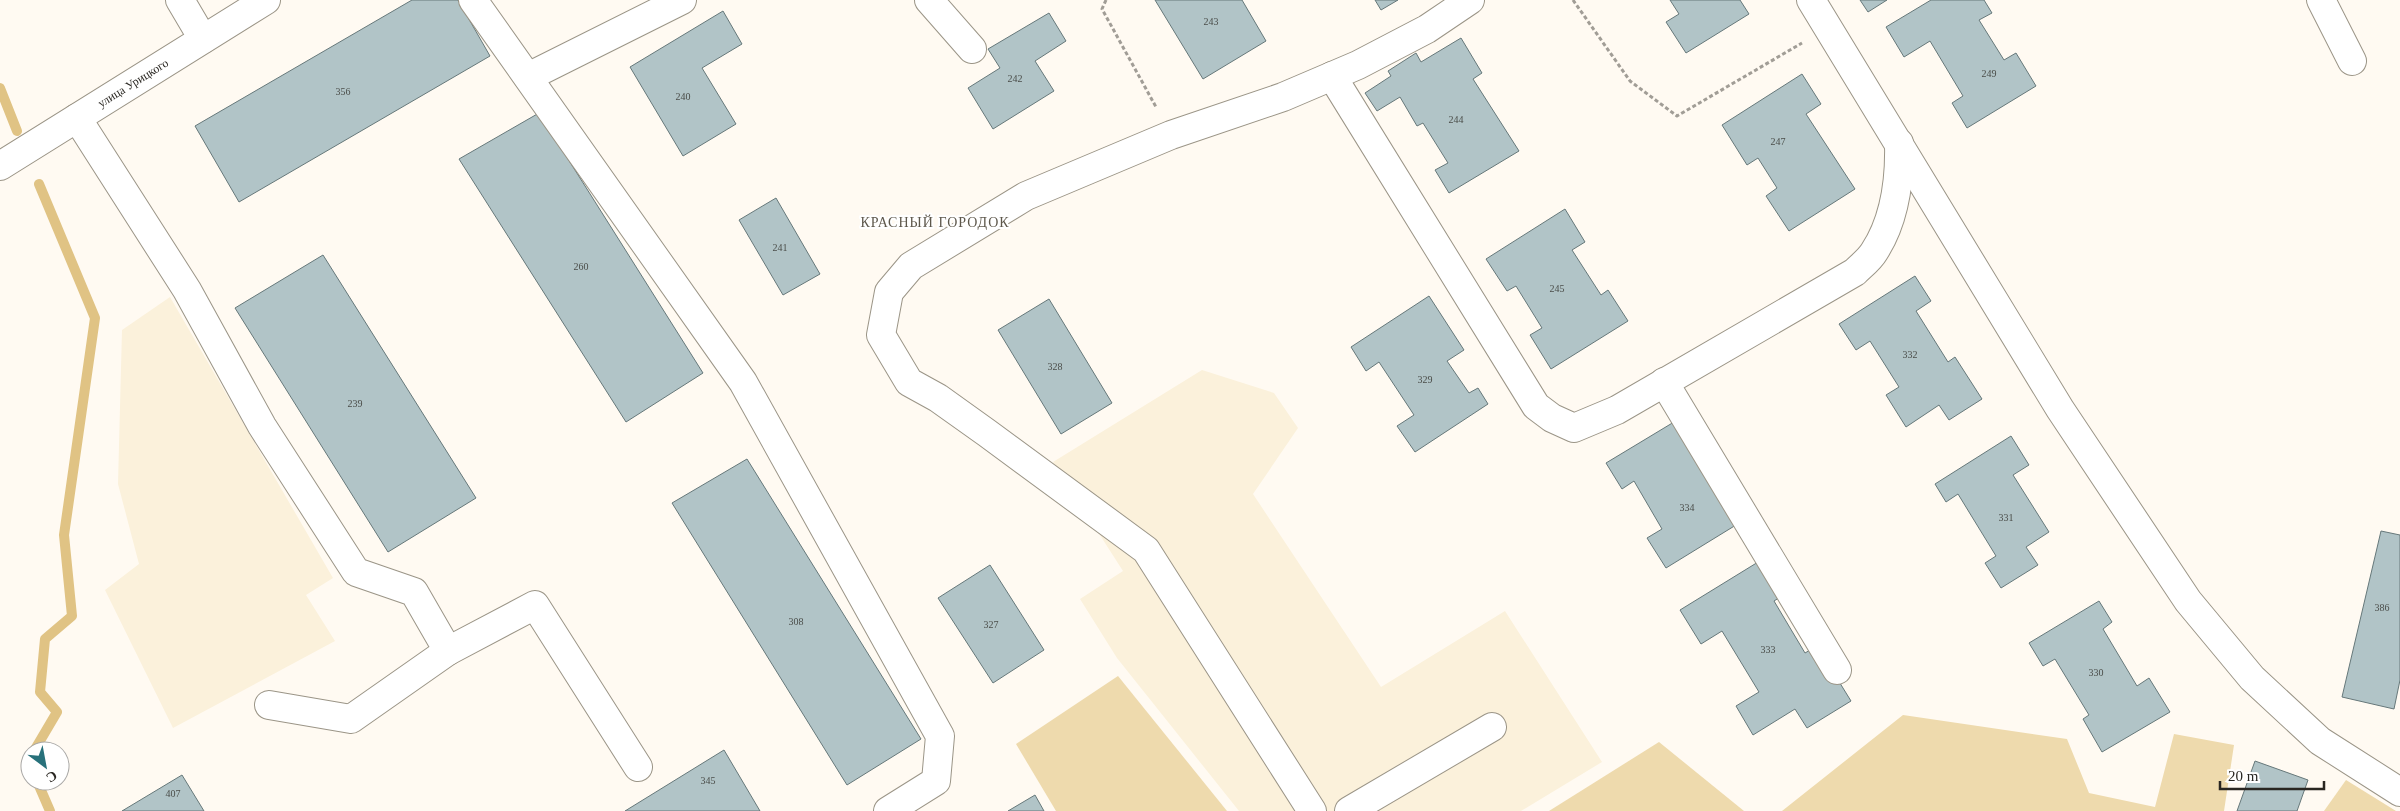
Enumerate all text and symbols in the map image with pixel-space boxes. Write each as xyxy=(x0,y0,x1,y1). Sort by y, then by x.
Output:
house number: 243 xyxy=(1204,16,1219,27)
street label: улица Урицкого xyxy=(95,56,171,110)
house number: 249 xyxy=(1982,68,1997,79)
house number: 242 xyxy=(1008,73,1023,84)
house number: 356 xyxy=(336,86,351,97)
house number: 240 xyxy=(676,91,691,102)
house number: 244 xyxy=(1449,114,1464,125)
house number: 247 xyxy=(1771,136,1786,147)
district label: КРАСНЫЙ ГОРОДОК xyxy=(860,214,1010,230)
house number: 241 xyxy=(773,242,788,253)
house number: 260 xyxy=(574,261,589,272)
house number: 245 xyxy=(1550,283,1565,294)
house number: 332 xyxy=(1903,349,1918,360)
house number: 328 xyxy=(1048,361,1063,372)
house number: 329 xyxy=(1418,374,1433,385)
house number: 239 xyxy=(348,398,363,409)
house number: 334 xyxy=(1680,502,1695,513)
house number: 331 xyxy=(1999,512,2014,523)
house number: 386 xyxy=(2375,602,2390,613)
house number: 308 xyxy=(789,616,804,627)
house number: 327 xyxy=(984,619,999,630)
house number: 333 xyxy=(1761,644,1776,655)
house number: 330 xyxy=(2089,667,2104,678)
north arrow xyxy=(20,741,70,791)
scale bar xyxy=(2220,758,2324,790)
text: С xyxy=(43,768,60,786)
text: 20 m xyxy=(2228,768,2259,784)
house number: 345 xyxy=(701,775,716,786)
house number: 407 xyxy=(166,788,181,799)

